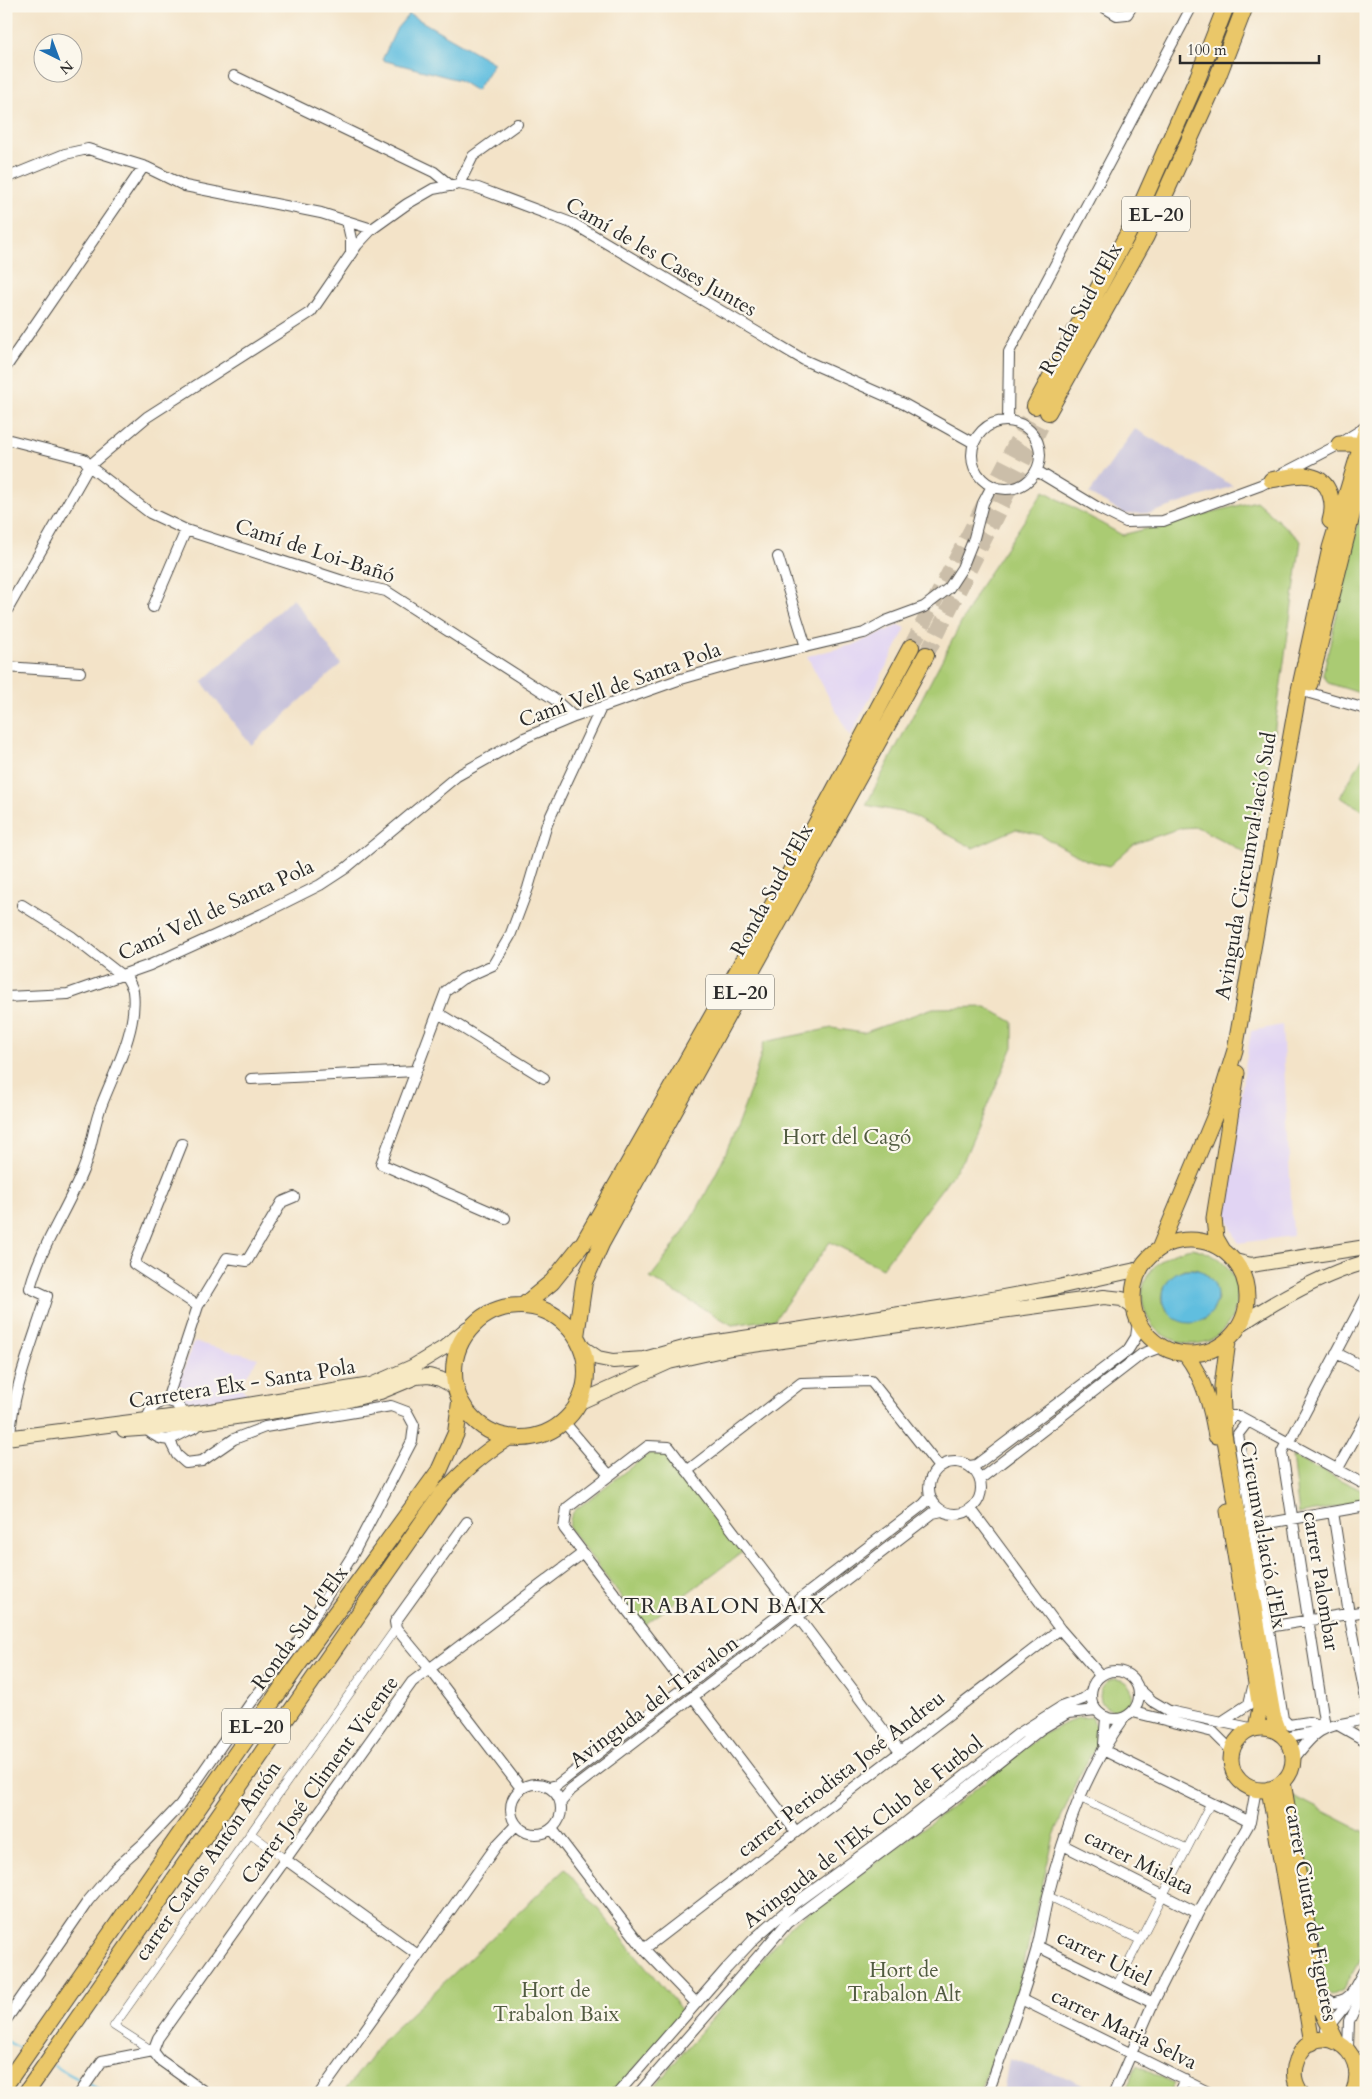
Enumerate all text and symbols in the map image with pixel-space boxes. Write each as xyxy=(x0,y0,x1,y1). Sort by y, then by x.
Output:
north arrow xyxy=(32,32,82,82)
scale bar xyxy=(1180,32,1318,64)
text: 100 m xyxy=(1187,40,1227,60)
text: N xyxy=(55,56,77,78)
street label: Camí de les Cases Juntes xyxy=(560,190,762,324)
road number: EL-20 xyxy=(1122,196,1190,232)
street label: Ronda Sud d'Elx xyxy=(1033,237,1130,380)
street label: Camí de Loi-Bañó xyxy=(231,511,399,591)
street label: Camí Vell de Santa Pola xyxy=(515,635,725,735)
street label: Avinguda Circumval·lació Sud xyxy=(1208,730,1284,1002)
street label: Ronda Sud d'Elx xyxy=(724,818,821,961)
street label: Camí Vell de Santa Pola xyxy=(113,852,319,968)
road number: EL-20 xyxy=(706,974,774,1010)
park label: Hort del Cagó xyxy=(783,1123,911,1152)
street label: Carretera Elx - Santa Pola xyxy=(127,1352,357,1416)
street label: Circumval·lació d'Elx xyxy=(1232,1439,1294,1632)
street label: carrer Palombar xyxy=(1296,1509,1346,1653)
street label: Ronda Sud d'Elx xyxy=(245,1559,355,1696)
district label: TRABALON BAIX xyxy=(623,1591,827,1621)
street label: Avinguda del Travalon xyxy=(564,1629,745,1775)
street label: Carrer José Climent Vicente xyxy=(234,1670,406,1890)
street label: carrer Periodista José Andreu xyxy=(731,1684,951,1864)
road number: EL-20 xyxy=(222,1708,290,1744)
street label: Avinguda de l'Elx Club de Futbol xyxy=(737,1729,989,1935)
street label: carrer Carlos Antón Antón xyxy=(128,1755,288,1967)
street label: carrer Ciutat de Figueres xyxy=(1278,1802,1344,2024)
street label: carrer Mislata xyxy=(1079,1822,1199,1902)
street label: carrer Utiel xyxy=(1052,1923,1156,1993)
park label: Hort de Trabalon Alt xyxy=(847,1956,961,2009)
park label: Hort de Trabalon Baix xyxy=(493,1976,620,2029)
street label: carrer Maria Selva xyxy=(1046,1981,1202,2077)

